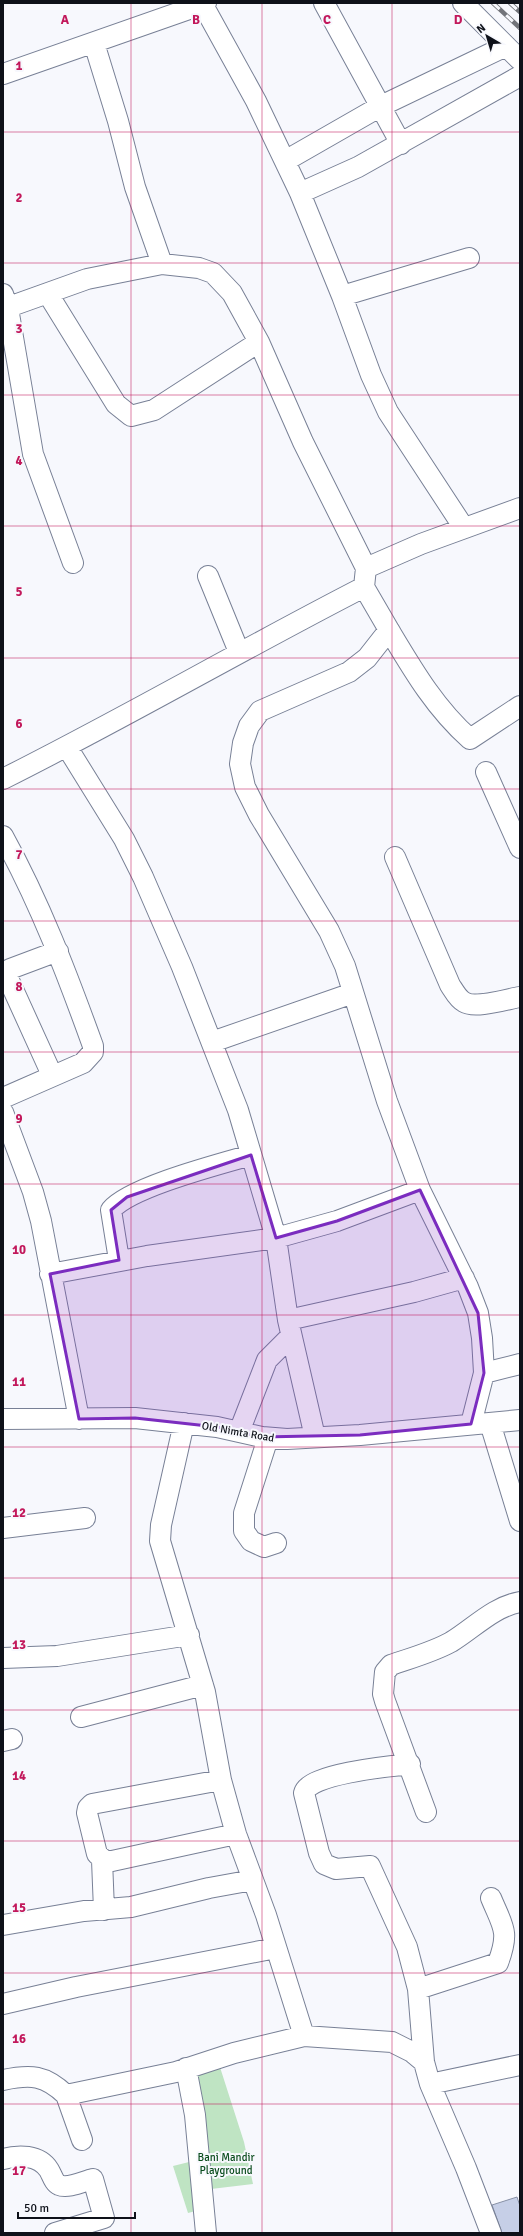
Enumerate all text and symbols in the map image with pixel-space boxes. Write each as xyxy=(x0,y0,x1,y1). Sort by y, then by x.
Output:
text: A xyxy=(61,12,70,28)
text: B xyxy=(192,12,200,28)
text: C xyxy=(323,12,331,28)
text: D xyxy=(454,12,463,28)
north arrow xyxy=(467,16,507,56)
text: N xyxy=(474,21,488,36)
text: 1 xyxy=(15,58,23,74)
text: 2 xyxy=(15,190,23,206)
text: 3 xyxy=(15,321,23,337)
text: 4 xyxy=(15,453,23,469)
text: 5 xyxy=(15,584,23,600)
text: 6 xyxy=(15,716,23,732)
text: 7 xyxy=(15,847,23,863)
text: 8 xyxy=(15,979,23,995)
text: 9 xyxy=(15,1111,23,1127)
text: 10 xyxy=(12,1242,26,1258)
text: 11 xyxy=(12,1374,26,1390)
street label: Old Nimta Road xyxy=(201,1419,275,1445)
text: 12 xyxy=(12,1505,26,1521)
text: 13 xyxy=(12,1637,26,1653)
text: 14 xyxy=(12,1768,26,1784)
text: 15 xyxy=(12,1900,26,1916)
text: 16 xyxy=(12,2031,26,2047)
park label: Bani Mandir Playground xyxy=(198,2151,254,2177)
text: 17 xyxy=(12,2163,26,2179)
scale bar xyxy=(18,2194,135,2220)
text: 50 m xyxy=(24,2201,49,2216)

